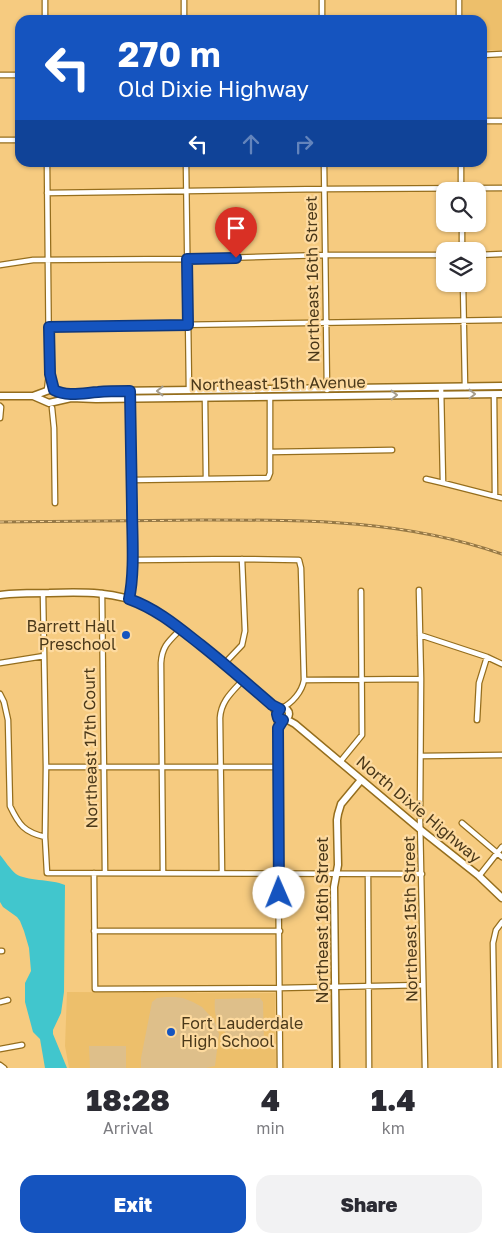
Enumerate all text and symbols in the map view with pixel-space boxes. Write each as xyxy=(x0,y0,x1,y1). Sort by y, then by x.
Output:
text: 270 m xyxy=(118,33,221,75)
icon: left xyxy=(35,35,100,100)
text: Old Dixie Highway xyxy=(118,75,309,102)
icon: left xyxy=(184,130,212,158)
icon: ahead xyxy=(237,130,265,158)
icon: right xyxy=(290,130,318,158)
map controls xyxy=(436,182,486,292)
button: search xyxy=(436,182,486,232)
street label: Northeast 16th Street xyxy=(301,195,323,363)
pin xyxy=(215,207,257,258)
icon: arrive xyxy=(222,214,250,242)
button: layers xyxy=(436,242,486,292)
street label: Northeast 15th Avenue xyxy=(190,371,366,395)
one-way arrow xyxy=(155,386,163,396)
one-way arrow xyxy=(468,389,476,399)
one-way arrow xyxy=(390,390,398,400)
place label: Barrett Hall Preschool xyxy=(27,616,116,654)
marker: Barrett Hall Preschool xyxy=(120,629,132,641)
street label: Northeast 17th Court xyxy=(79,667,101,829)
street label: North Dixie Highway xyxy=(353,751,485,867)
street label: Northeast 15th Street xyxy=(399,836,421,1002)
street label: Northeast 16th Street xyxy=(312,837,332,1003)
position arrow xyxy=(252,866,304,918)
place label: Fort Lauderdale High School xyxy=(181,1013,303,1051)
marker: Fort Lauderdale High School xyxy=(165,1026,177,1038)
text: 18:28 xyxy=(86,1082,170,1118)
text: 4 xyxy=(261,1082,280,1118)
text: 1.4 xyxy=(371,1082,416,1118)
text: Arrival xyxy=(103,1118,153,1138)
text: min xyxy=(256,1118,285,1138)
text: km xyxy=(382,1118,405,1138)
button: Exit xyxy=(20,1175,246,1233)
button: Share xyxy=(256,1175,482,1233)

